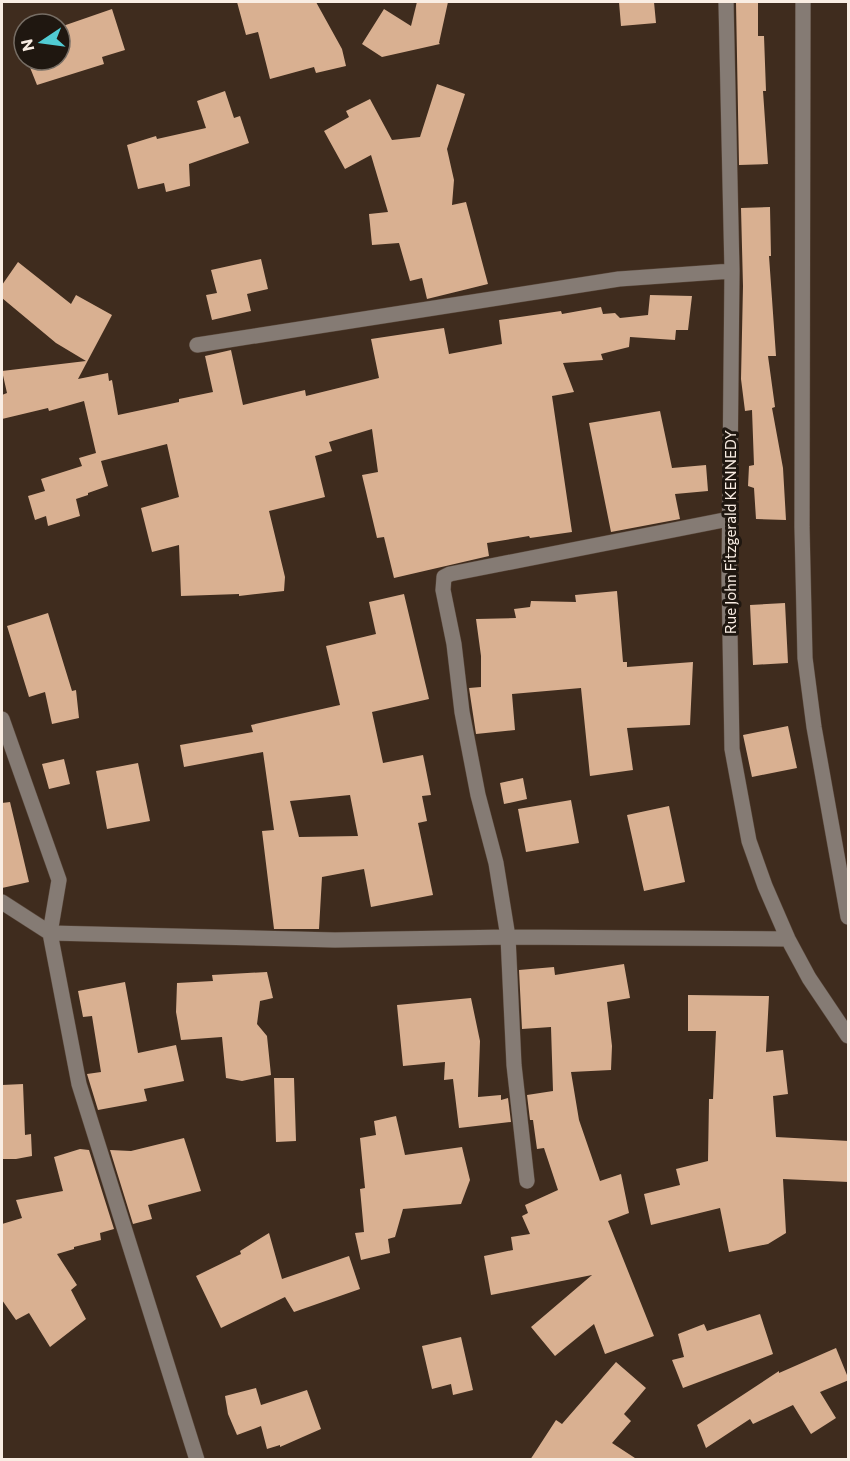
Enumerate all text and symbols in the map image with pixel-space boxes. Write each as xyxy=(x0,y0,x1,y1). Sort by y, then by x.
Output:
north arrow xyxy=(12,12,72,72)
text: N xyxy=(16,38,38,53)
street label: Rue John Fitzgerald KENNEDY xyxy=(721,430,739,634)

